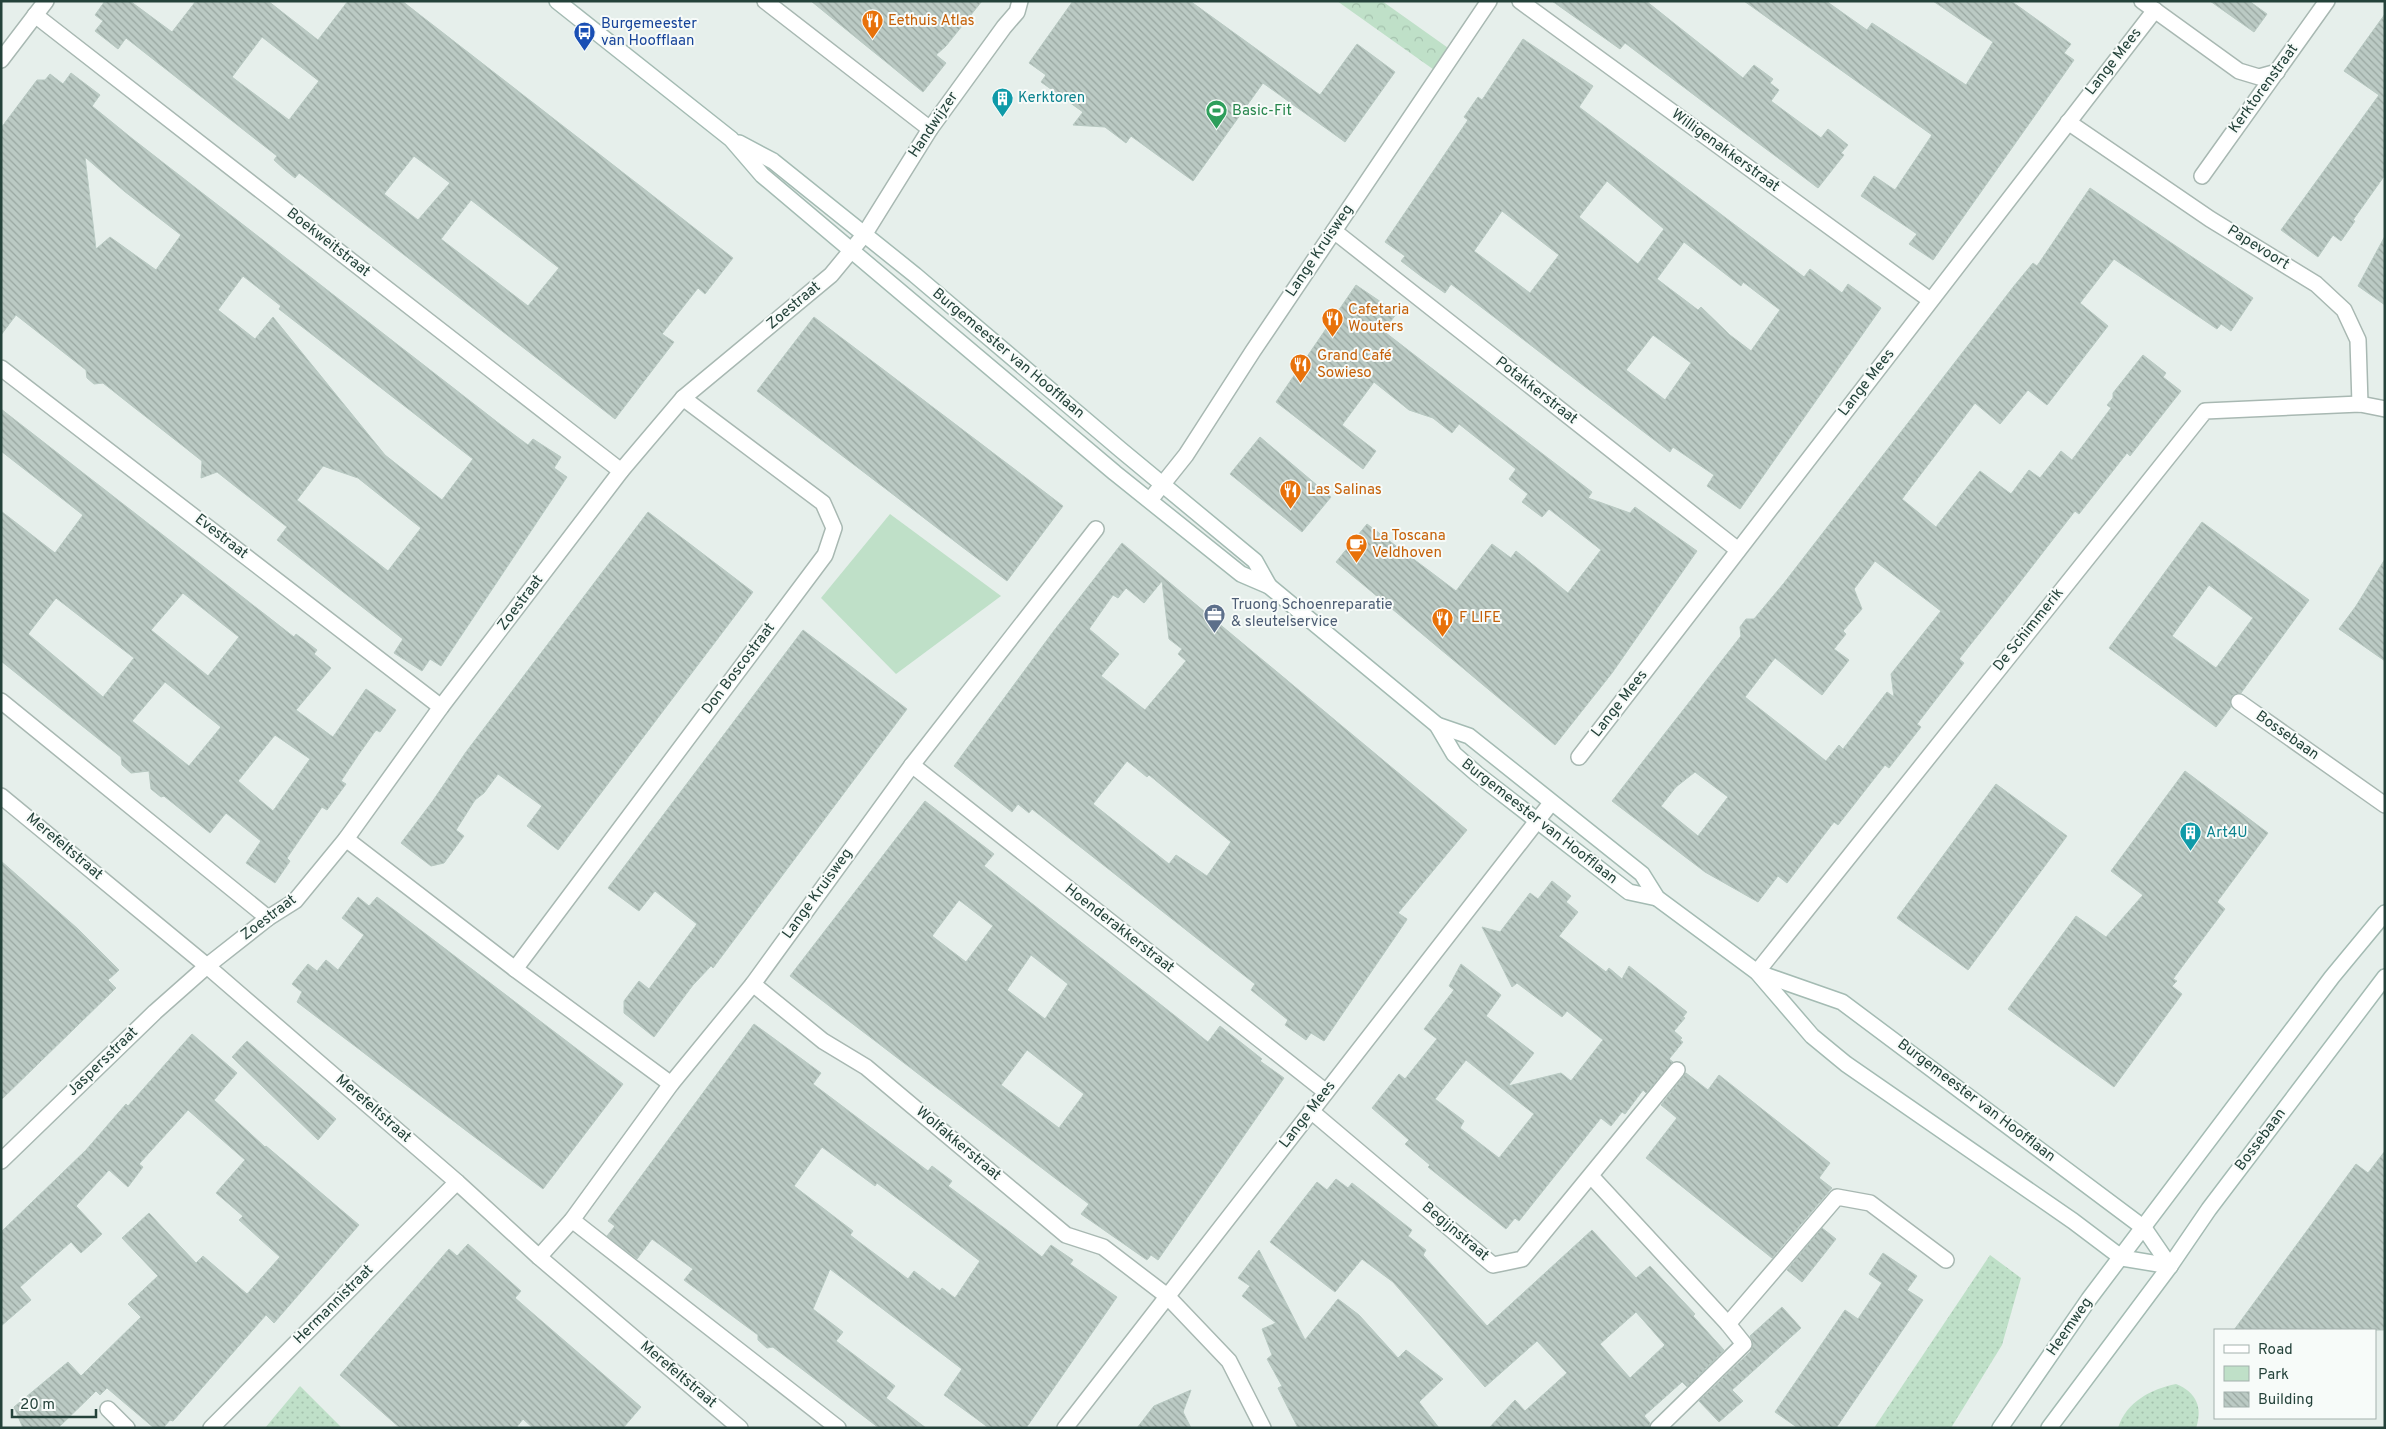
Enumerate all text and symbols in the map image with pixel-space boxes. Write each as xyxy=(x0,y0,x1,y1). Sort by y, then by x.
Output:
restaurant icon: Eethuis Atlas xyxy=(860,9,884,40)
place label: Eethuis Atlas xyxy=(888,12,975,31)
place label: Burgemeester van Hoofflaan xyxy=(601,15,697,51)
bus stop icon: Burgemeester van Hoofflaan xyxy=(573,21,597,52)
street label: Lange Mees xyxy=(2082,24,2146,100)
street label: Kerktorenstraat xyxy=(2225,41,2303,137)
building icon: Kerktoren xyxy=(990,86,1014,117)
street label: Handwijzer xyxy=(905,88,963,162)
place label: Kerktoren xyxy=(1018,89,1085,108)
sports icon: Basic-Fit xyxy=(1204,99,1228,130)
place label: Basic-Fit xyxy=(1232,102,1292,121)
street label: Willigenakkerstraat xyxy=(1667,105,1783,197)
street label: Lange Kruisweg xyxy=(1282,201,1358,301)
street label: Boekweitstraat xyxy=(282,204,374,282)
street label: Papevoort xyxy=(2223,221,2293,275)
street label: Zoestraat xyxy=(763,278,825,334)
street label: Burgemeester van Hoofflaan xyxy=(928,285,1088,423)
place label: Cafetaria Wouters xyxy=(1348,301,1409,337)
restaurant icon: Cafetaria Wouters xyxy=(1320,307,1344,338)
street label: Lange Mees xyxy=(1835,345,1899,421)
place label: Grand Café Sowieso xyxy=(1317,347,1392,383)
restaurant icon: Grand Café Sowieso xyxy=(1289,353,1313,384)
street label: Potakkerstraat xyxy=(1491,353,1581,429)
restaurant icon: Las Salinas xyxy=(1279,478,1303,509)
place label: Las Salinas xyxy=(1307,481,1382,500)
street label: Evestraat xyxy=(191,510,251,564)
place label: La Toscana Veldhoven xyxy=(1372,527,1446,563)
cafe icon: La Toscana Veldhoven xyxy=(1344,533,1368,564)
street label: Zoestraat xyxy=(494,571,548,635)
street label: De Schimmerik xyxy=(1990,584,2068,676)
place label: Truong Schoenreparatie & sleutelservice xyxy=(1231,596,1393,632)
office icon: Truong Schoenreparatie & sleutelservice xyxy=(1203,602,1227,633)
restaurant icon: F LIFE xyxy=(1431,606,1455,637)
place label: F LIFE xyxy=(1459,609,1501,628)
street label: Don Boscostraat xyxy=(698,619,780,719)
street label: Lange Mees xyxy=(1588,666,1652,742)
street label: Bossebaan xyxy=(2252,707,2322,765)
street label: Burgemeester van Hoofflaan xyxy=(1457,755,1621,889)
street label: Merefeltstraat xyxy=(22,809,106,885)
building icon: Art4U xyxy=(2178,821,2202,852)
place label: Art4U xyxy=(2206,824,2248,843)
street label: Lange Kruisweg xyxy=(779,845,857,943)
street label: Hoenderakkerstraat xyxy=(1060,880,1178,978)
street label: Zoestraat xyxy=(237,891,301,945)
street label: Jaspersstraat xyxy=(63,1023,143,1101)
street label: Burgemeester van Hoofflaan xyxy=(1893,1035,2059,1167)
street label: Merefeltstraat xyxy=(331,1071,415,1147)
street label: Lange Mees xyxy=(1276,1077,1340,1153)
street label: Wolfakkerstraat xyxy=(911,1103,1005,1185)
street label: Bossebaan xyxy=(2231,1105,2291,1175)
street label: Begijnstraat xyxy=(1417,1198,1493,1266)
street label: Hermannistraat xyxy=(290,1261,378,1349)
street label: Heemweg xyxy=(2043,1294,2097,1360)
legend xyxy=(2214,1329,2376,1419)
street label: Merefeltstraat xyxy=(636,1337,720,1413)
text: Road xyxy=(2258,1341,2293,1360)
text: Park xyxy=(2258,1366,2289,1385)
scale bar xyxy=(12,1386,96,1418)
text: Building xyxy=(2258,1391,2313,1410)
text: 20 m xyxy=(20,1396,55,1415)

